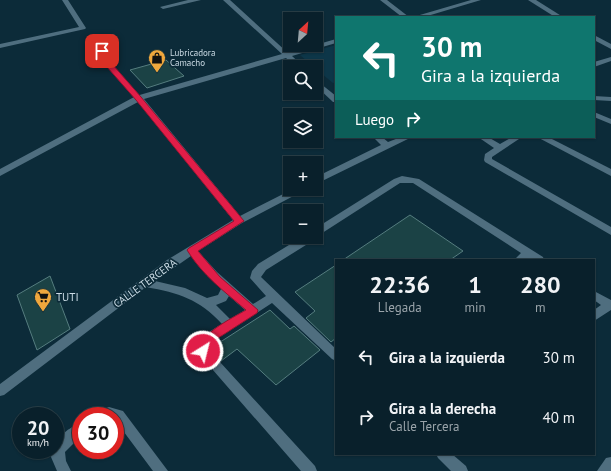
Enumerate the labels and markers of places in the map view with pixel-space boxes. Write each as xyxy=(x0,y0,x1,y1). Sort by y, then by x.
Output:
pin xyxy=(85,34,119,68)
place label: Lubricadora Camacho xyxy=(170,47,215,68)
shop icon: Lubricadora Camacho xyxy=(147,48,167,73)
supermarket icon: TUTI xyxy=(33,287,53,312)
place label: TUTI xyxy=(56,290,79,304)

